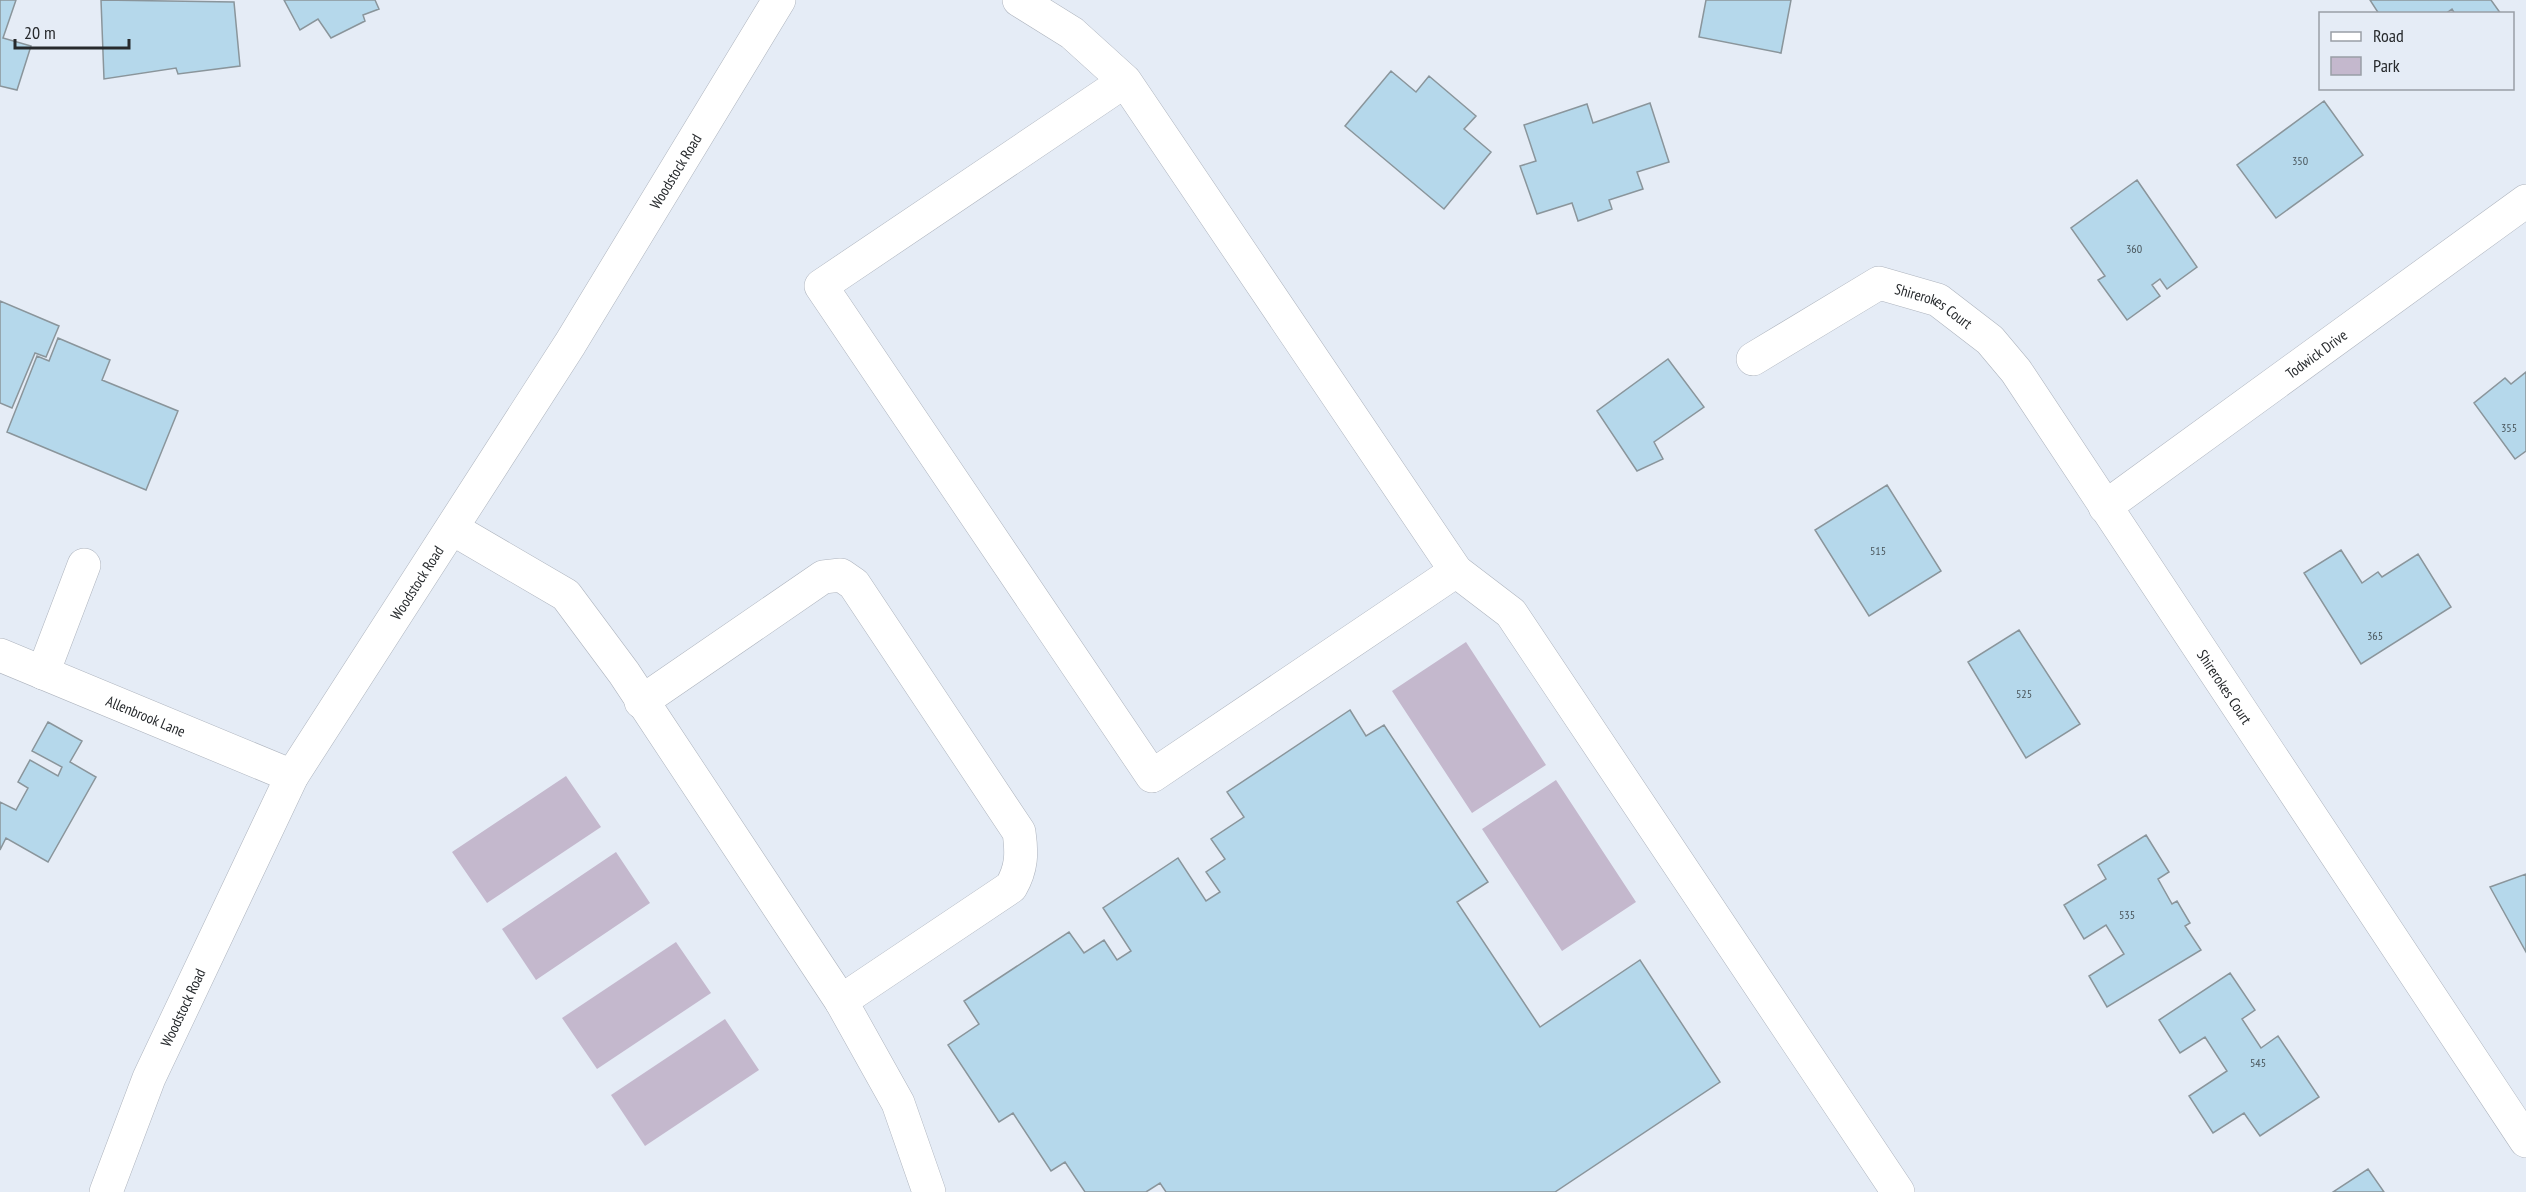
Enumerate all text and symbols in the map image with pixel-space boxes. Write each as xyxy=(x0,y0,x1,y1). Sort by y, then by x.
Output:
scale bar xyxy=(15,12,129,50)
legend xyxy=(2319,12,2514,90)
text: 20 m xyxy=(24,21,56,44)
text: Road xyxy=(2373,24,2404,47)
text: Park xyxy=(2373,54,2400,77)
street label: Woodstock Road xyxy=(645,130,705,212)
house number: 350 xyxy=(2292,153,2308,168)
house number: 360 xyxy=(2126,241,2142,256)
street label: Shirerokes Court xyxy=(1893,279,1976,333)
street label: Todwick Drive xyxy=(2282,325,2351,382)
house number: 355 xyxy=(2501,420,2517,435)
street label: Woodstock Road xyxy=(386,542,447,623)
house number: 515 xyxy=(1870,543,1886,558)
house number: 365 xyxy=(2367,628,2383,643)
street label: Shirerokes Court xyxy=(2193,646,2256,727)
house number: 525 xyxy=(2016,686,2032,701)
street label: Allenbrook Lane xyxy=(104,691,188,740)
house number: 535 xyxy=(2119,907,2135,922)
street label: Woodstock Road xyxy=(156,965,209,1049)
house number: 545 xyxy=(2250,1055,2266,1070)

